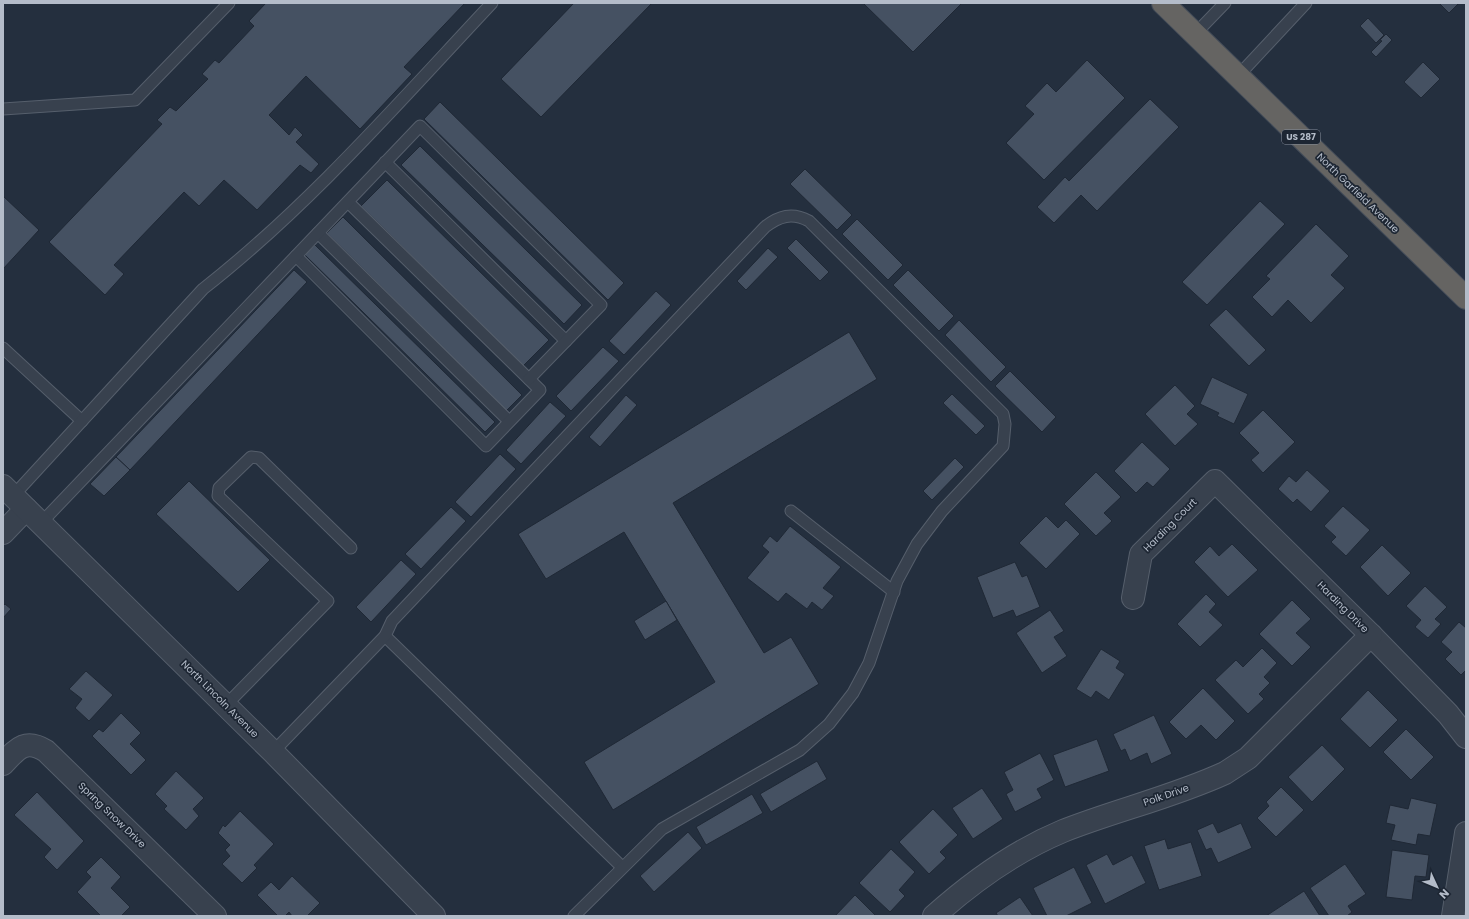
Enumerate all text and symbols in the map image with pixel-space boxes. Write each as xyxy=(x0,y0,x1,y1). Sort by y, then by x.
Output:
road number: US 287 xyxy=(1282,130,1320,144)
street label: North Garfield Avenue xyxy=(1313,150,1403,236)
street label: Harding Court xyxy=(1140,495,1200,555)
street label: Harding Drive xyxy=(1314,578,1372,636)
street label: North Lincoln Avenue xyxy=(178,657,262,741)
street label: Spring Snow Drive xyxy=(75,779,149,851)
street label: Polk Drive xyxy=(1141,780,1191,810)
north arrow xyxy=(1417,867,1457,907)
text: N xyxy=(1436,885,1453,902)

